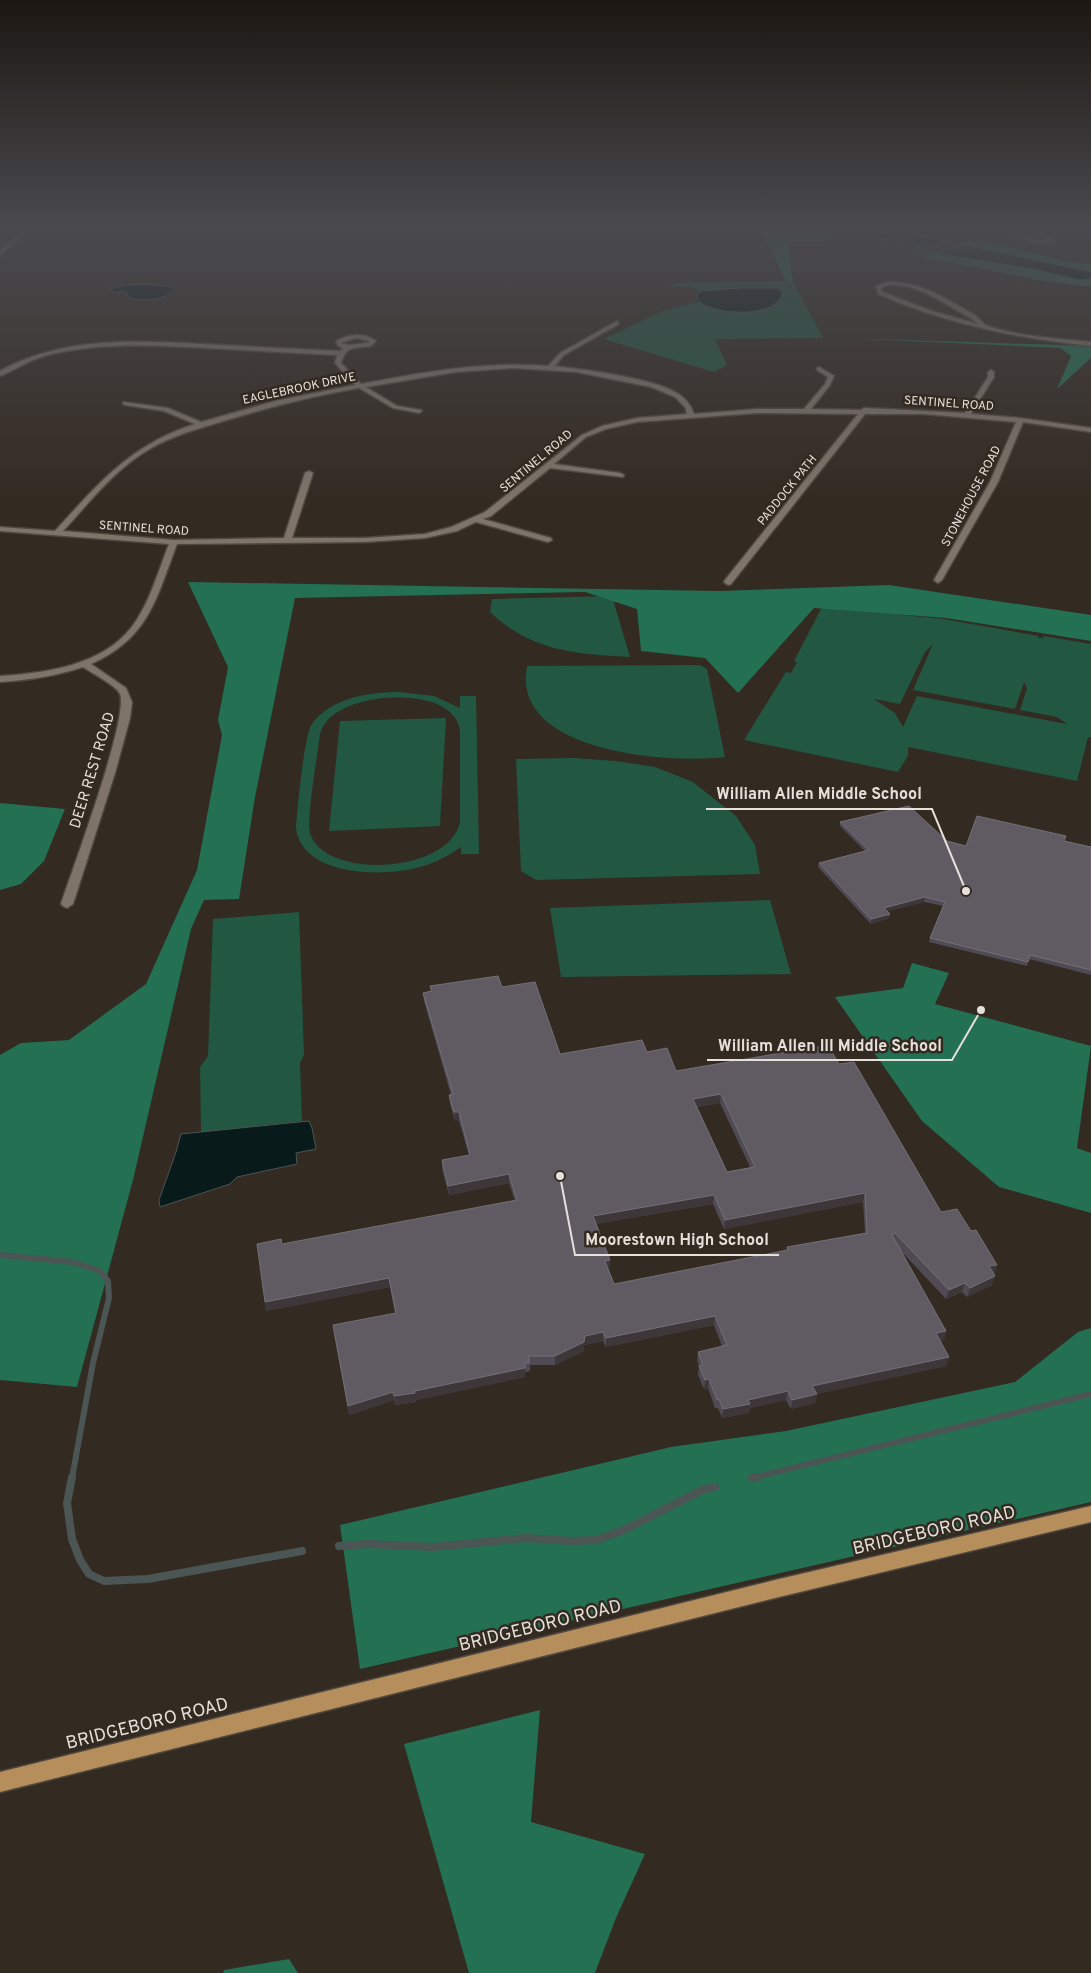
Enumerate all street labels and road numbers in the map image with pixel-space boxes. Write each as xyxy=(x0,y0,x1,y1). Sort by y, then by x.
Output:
street label: EAGLEBROOK DRIVE xyxy=(241,369,357,409)
street label: SENTINEL ROAD xyxy=(903,393,994,415)
street label: SENTINEL ROAD xyxy=(497,427,576,497)
street label: STONEHOUSE ROAD xyxy=(938,443,1005,550)
street label: PADDOCK PATH xyxy=(754,452,821,529)
street label: SENTINEL ROAD xyxy=(98,518,189,540)
street label: DEER REST ROAD xyxy=(67,710,120,831)
street label: BRIDGEBORO ROAD xyxy=(851,1502,1018,1561)
street label: BRIDGEBORO ROAD xyxy=(457,1595,624,1658)
street label: BRIDGEBORO ROAD xyxy=(64,1693,231,1756)

